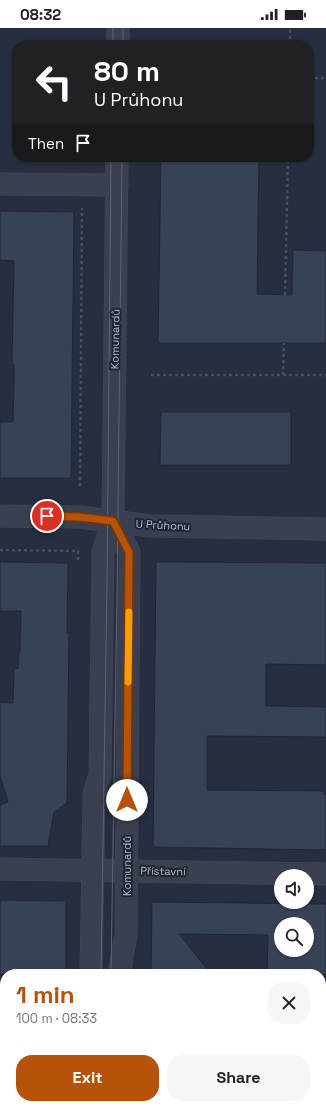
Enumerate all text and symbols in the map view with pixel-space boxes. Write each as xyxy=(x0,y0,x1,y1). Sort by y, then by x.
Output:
text: 08:32 xyxy=(20,5,61,24)
text: 80 m xyxy=(94,53,160,89)
icon: left xyxy=(28,56,80,108)
text: U Průhonu xyxy=(94,88,183,111)
icon: arrive xyxy=(72,132,94,154)
text: Then xyxy=(28,134,64,153)
street label: Komunardů xyxy=(107,309,123,369)
pin xyxy=(30,499,64,533)
icon: arrive xyxy=(36,505,58,527)
street label: U Průhonu xyxy=(135,517,191,533)
position arrow xyxy=(106,779,148,821)
street label: Komunardů xyxy=(120,836,134,896)
street label: Přístavní xyxy=(140,864,186,878)
map controls xyxy=(274,869,314,957)
button: sound xyxy=(274,869,314,909)
button: search xyxy=(274,917,314,957)
text: 1 min xyxy=(16,979,75,1010)
button: close xyxy=(268,982,310,1024)
text: 100 m · 08:33 xyxy=(16,1010,97,1027)
button: Exit xyxy=(16,1055,159,1101)
button: Share xyxy=(167,1055,310,1101)

